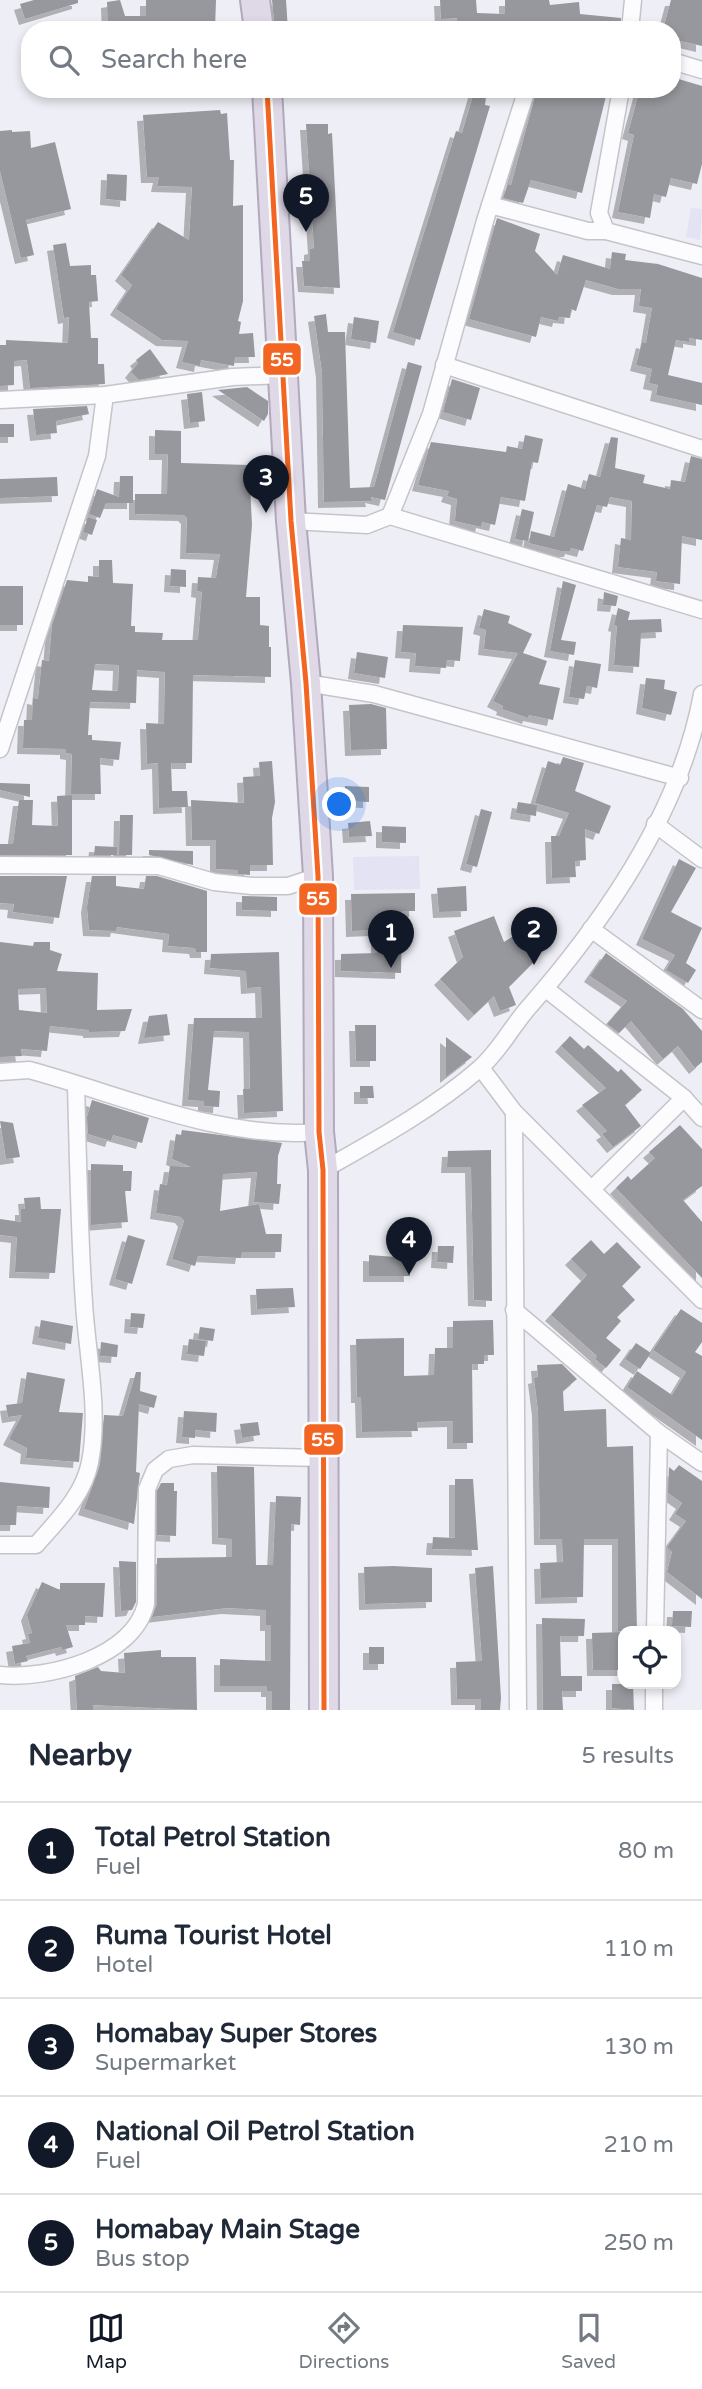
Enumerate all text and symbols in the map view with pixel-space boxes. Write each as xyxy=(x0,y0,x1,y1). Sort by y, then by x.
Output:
search box xyxy=(21,21,681,98)
icon: search xyxy=(45,41,83,79)
text: Search here xyxy=(101,44,247,75)
pin: 5 xyxy=(283,174,329,232)
line badge: 55 xyxy=(262,342,302,376)
text: 55 xyxy=(270,349,294,371)
pin: 3 xyxy=(243,455,289,513)
your location xyxy=(322,787,356,821)
line badge: 55 xyxy=(298,882,338,916)
text: 55 xyxy=(306,888,330,910)
pin: 2 xyxy=(511,907,557,965)
pin: 1 xyxy=(368,910,414,968)
pin: 4 xyxy=(386,1217,432,1275)
line badge: 55 xyxy=(303,1423,344,1456)
text: 55 xyxy=(311,1429,335,1451)
map controls xyxy=(618,1626,681,1689)
button: locate xyxy=(618,1626,681,1689)
text: Nearby xyxy=(28,1737,132,1774)
text: 5 results xyxy=(581,1742,674,1770)
text: Total Petrol Station xyxy=(95,1822,331,1853)
text: 1 xyxy=(44,1837,58,1865)
text: 80 m xyxy=(618,1837,674,1865)
text: Fuel xyxy=(95,1853,141,1881)
text: Ruma Tourist Hotel xyxy=(95,1920,332,1951)
text: 2 xyxy=(44,1935,58,1963)
text: 110 m xyxy=(604,1935,674,1963)
text: Hotel xyxy=(95,1951,153,1979)
text: Homabay Super Stores xyxy=(95,2018,377,2049)
text: 3 xyxy=(44,2033,58,2061)
text: 130 m xyxy=(604,2033,674,2061)
text: Supermarket xyxy=(95,2049,236,2077)
text: National Oil Petrol Station xyxy=(95,2116,415,2147)
text: 4 xyxy=(44,2131,58,2159)
text: 210 m xyxy=(604,2131,674,2159)
text: Fuel xyxy=(95,2147,141,2175)
text: Homabay Main Stage xyxy=(95,2214,360,2245)
text: 5 xyxy=(44,2229,58,2257)
text: 250 m xyxy=(604,2229,674,2257)
text: Bus stop xyxy=(95,2245,190,2273)
tab: Map xyxy=(86,2309,127,2373)
tab: Directions xyxy=(299,2309,390,2373)
tab: Saved xyxy=(561,2309,616,2373)

